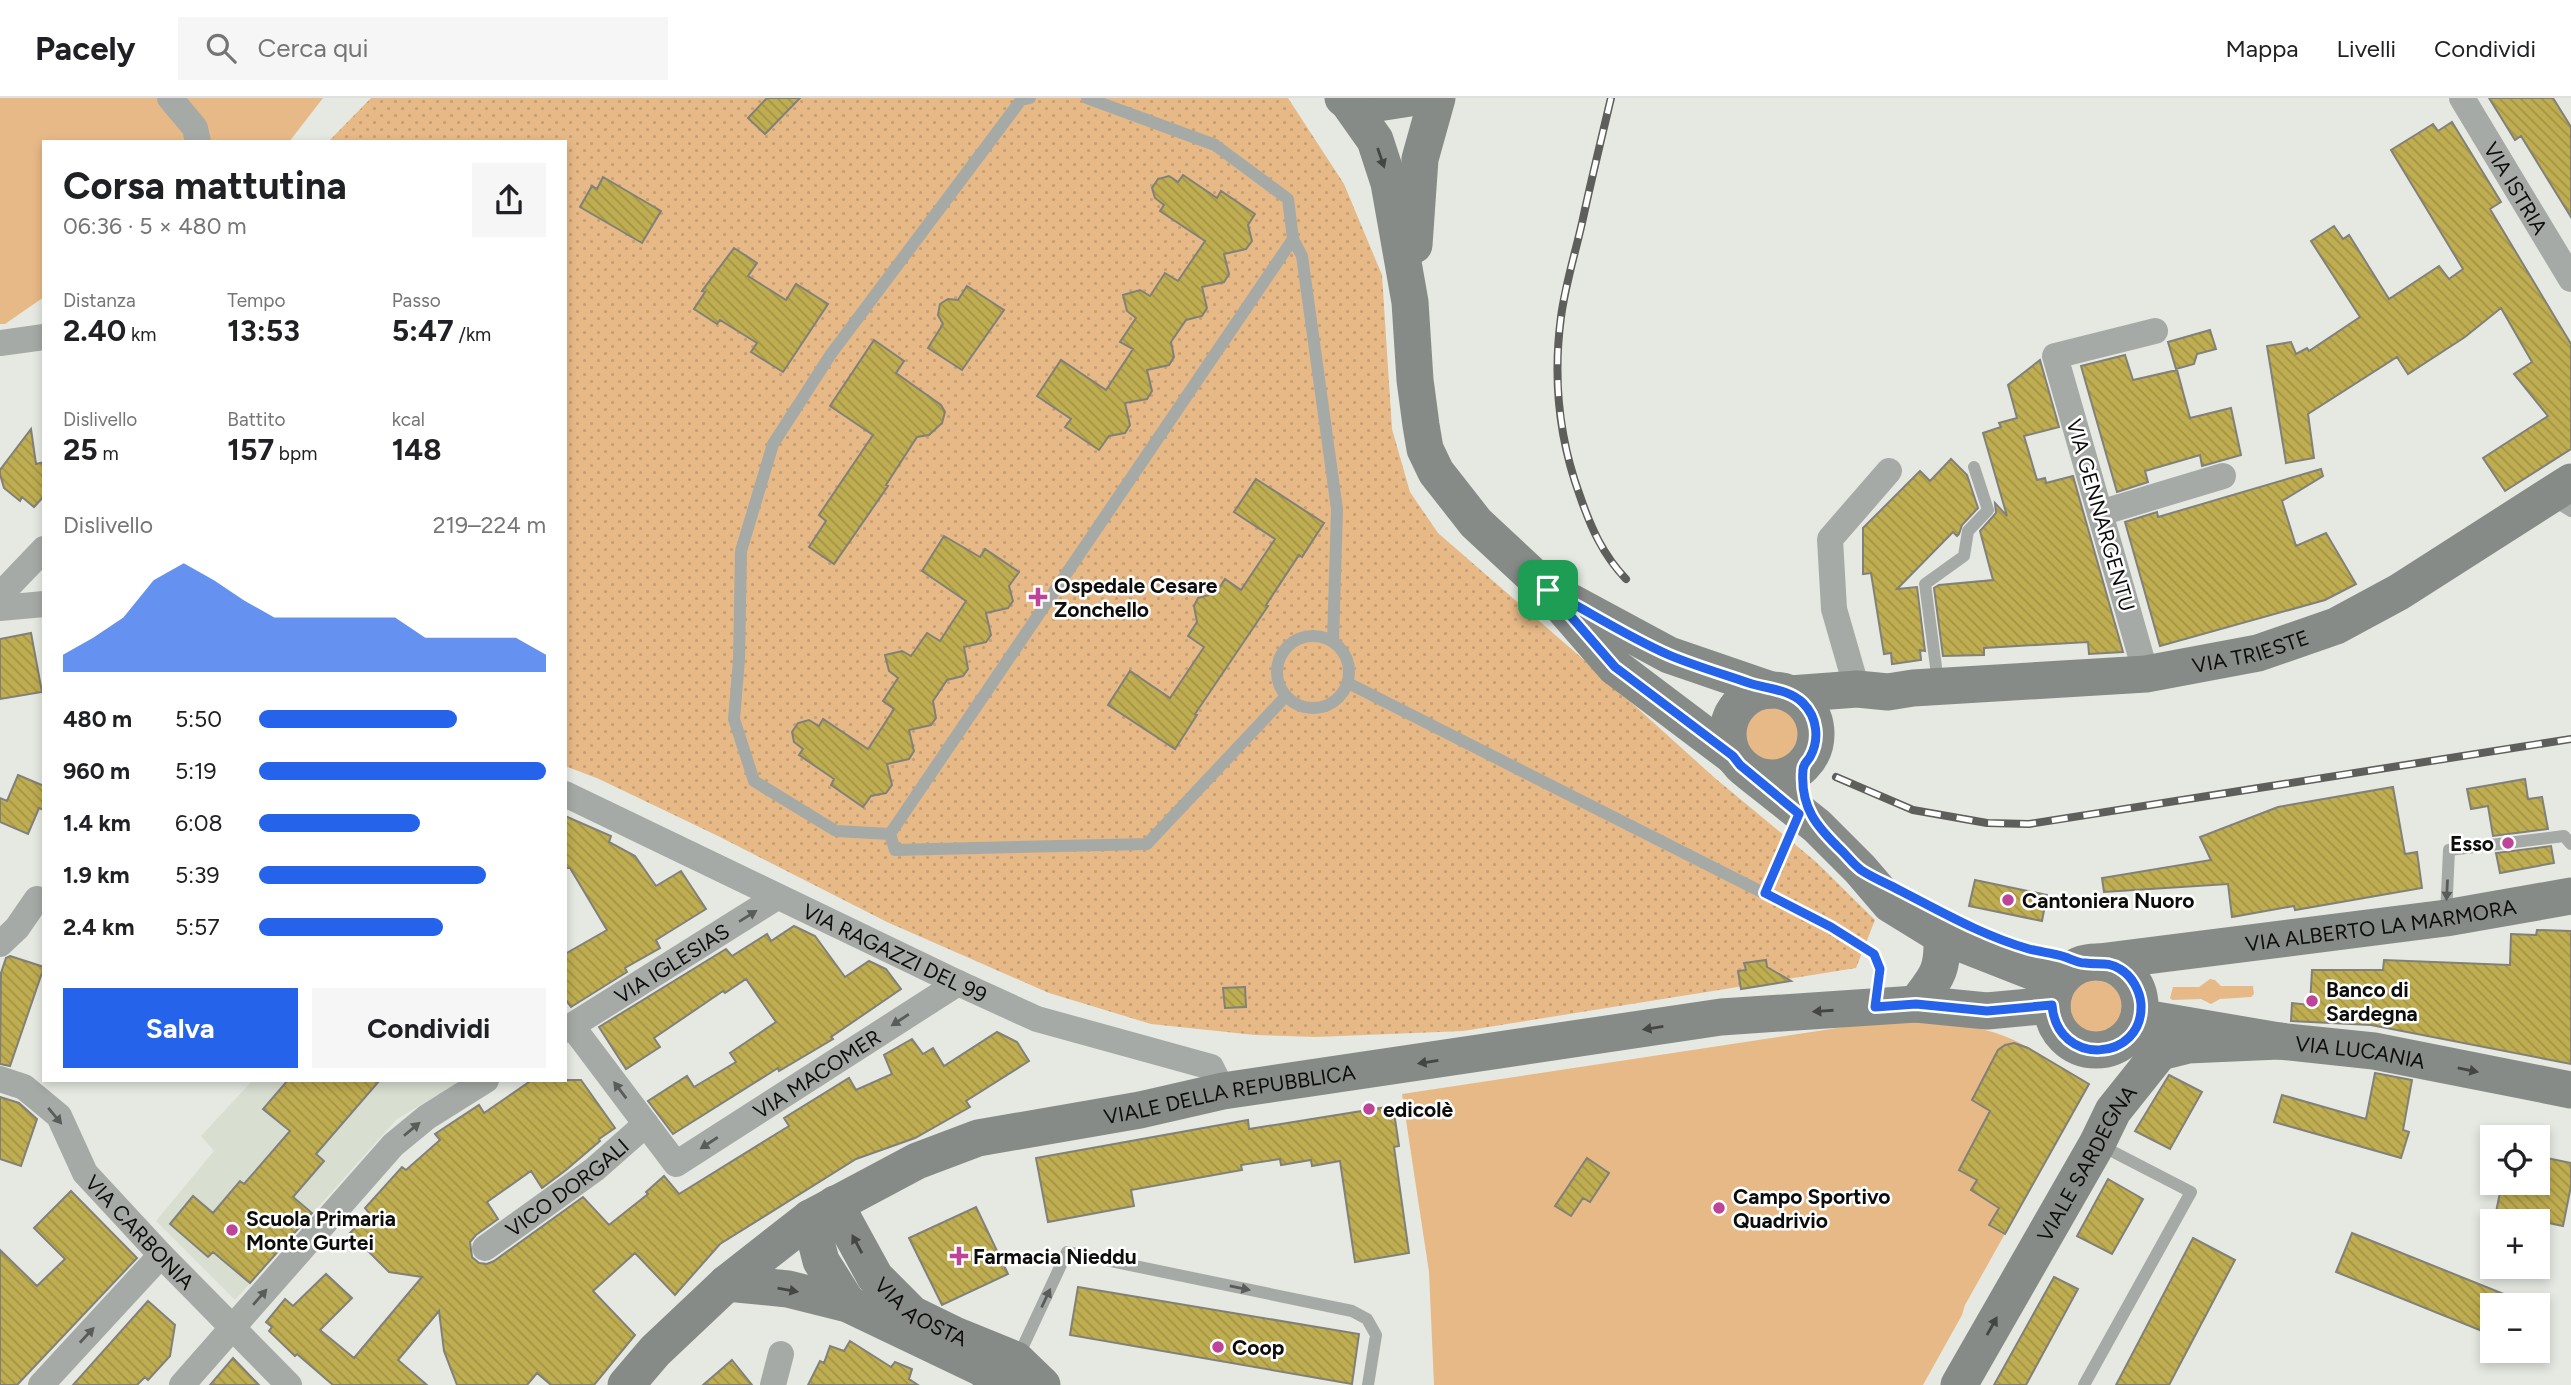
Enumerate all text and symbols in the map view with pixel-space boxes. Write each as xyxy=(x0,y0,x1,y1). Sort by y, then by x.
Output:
search box xyxy=(178,17,668,80)
text: Pacely xyxy=(35,29,136,68)
icon: search xyxy=(202,29,240,67)
text: Cerca qui xyxy=(258,32,369,64)
text: Mappa xyxy=(2225,34,2299,63)
text: Livelli xyxy=(2337,34,2396,63)
text: Condividi xyxy=(2434,34,2536,63)
street label: VIA ISTRIA xyxy=(2479,137,2553,238)
one-way arrow xyxy=(1376,147,1387,168)
text: Corsa mattutina xyxy=(63,163,347,209)
button: share xyxy=(472,163,546,237)
text: 06:36 · 5 × 480 m xyxy=(63,212,247,240)
text: Distanza xyxy=(63,289,136,312)
text: Tempo xyxy=(227,289,285,312)
text: Passo xyxy=(392,289,441,312)
text: 2.40 xyxy=(63,312,126,349)
text: 13:53 xyxy=(227,312,300,349)
text: 5:47 xyxy=(392,312,454,349)
text: km xyxy=(126,323,156,346)
text: /km xyxy=(454,323,491,346)
text: Dislivello xyxy=(63,408,137,431)
text: Battito xyxy=(227,408,286,431)
text: kcal xyxy=(392,408,425,431)
street label: VIA GENNARGENTU xyxy=(2062,416,2140,614)
text: 25 xyxy=(63,431,98,468)
text: 157 xyxy=(227,431,274,468)
text: 148 xyxy=(392,431,442,468)
text: m xyxy=(98,442,119,465)
text: bpm xyxy=(274,442,317,465)
text: Dislivello xyxy=(63,511,153,539)
text: 219–224 m xyxy=(433,511,546,539)
pin xyxy=(1518,560,1578,620)
icon: arrive xyxy=(1529,571,1567,609)
place label: Ospedale Cesare Zonchello xyxy=(1054,573,1218,622)
marker: Ospedale Cesare Zonchello xyxy=(1028,587,1048,607)
street label: VIA TRIESTE xyxy=(2190,624,2312,678)
text: 480 m xyxy=(63,705,132,733)
text: 5:50 xyxy=(175,705,222,733)
text: 960 m xyxy=(63,757,130,785)
text: 5:19 xyxy=(175,757,217,785)
text: 1.4 km xyxy=(63,809,131,837)
text: 6:08 xyxy=(175,809,223,837)
place label: Esso xyxy=(2450,831,2494,856)
marker: Esso xyxy=(2500,835,2516,851)
text: 1.9 km xyxy=(63,861,130,889)
text: 5:39 xyxy=(175,861,220,889)
one-way arrow xyxy=(2442,879,2453,901)
place label: Cantoniera Nuoro xyxy=(2022,888,2195,913)
marker: Cantoniera Nuoro xyxy=(2000,892,2016,908)
street label: VIA ALBERTO LA MARMORA xyxy=(2244,893,2518,956)
street label: VIA RAGAZZI DEL 99 xyxy=(799,898,991,1007)
one-way arrow xyxy=(738,909,757,922)
text: 2.4 km xyxy=(63,913,134,941)
text: 5:57 xyxy=(175,913,220,941)
street label: VIA IGLESIAS xyxy=(610,918,734,1008)
place label: Banco di Sardegna xyxy=(2326,977,2418,1026)
button: Salva xyxy=(63,988,298,1068)
button: Condividi xyxy=(312,988,546,1068)
marker: Banco di Sardegna xyxy=(2304,993,2320,1009)
one-way arrow xyxy=(1812,1005,1834,1016)
one-way arrow xyxy=(891,1014,910,1027)
one-way arrow xyxy=(1642,1022,1664,1033)
street label: VIA MACOMER xyxy=(749,1024,885,1124)
street label: VIA LUCANIA xyxy=(2294,1030,2427,1073)
one-way arrow xyxy=(1417,1056,1439,1067)
street label: VIALE DELLA REPUBBLICA xyxy=(1102,1059,1357,1129)
one-way arrow xyxy=(2457,1064,2479,1075)
street label: VIALE SARDEGNA xyxy=(2031,1080,2141,1246)
one-way arrow xyxy=(613,1081,627,1099)
place label: edicolè xyxy=(1383,1097,1453,1122)
marker: edicolè xyxy=(1361,1101,1377,1117)
one-way arrow xyxy=(48,1106,63,1124)
one-way arrow xyxy=(404,1122,421,1137)
map controls xyxy=(2480,1125,2550,1363)
button: locate xyxy=(2480,1125,2550,1195)
street label: VICO DORGALI xyxy=(501,1133,633,1242)
one-way arrow xyxy=(699,1136,718,1149)
street label: VIA CARBONIA xyxy=(80,1170,200,1294)
place label: Campo Sportivo Quadrivio xyxy=(1733,1184,1891,1233)
marker: Campo Sportivo Quadrivio xyxy=(1711,1200,1727,1216)
place label: Scuola Primaria Monte Gurtei xyxy=(246,1206,396,1255)
button: + xyxy=(2480,1209,2550,1279)
marker: Scuola Primaria Monte Gurtei xyxy=(224,1222,240,1238)
one-way arrow xyxy=(851,1234,863,1254)
place label: Farmacia Nieddu xyxy=(973,1244,1137,1269)
marker: Farmacia Nieddu xyxy=(951,1248,967,1264)
street label: VIA AOSTA xyxy=(870,1272,971,1351)
one-way arrow xyxy=(1229,1282,1251,1293)
one-way arrow xyxy=(777,1285,799,1296)
one-way arrow xyxy=(252,1288,268,1306)
one-way arrow xyxy=(1040,1288,1051,1309)
button: − xyxy=(2480,1293,2550,1363)
one-way arrow xyxy=(1986,1316,1998,1335)
one-way arrow xyxy=(79,1327,95,1344)
place label: Coop xyxy=(1232,1335,1284,1360)
marker: Coop xyxy=(1210,1339,1226,1355)

